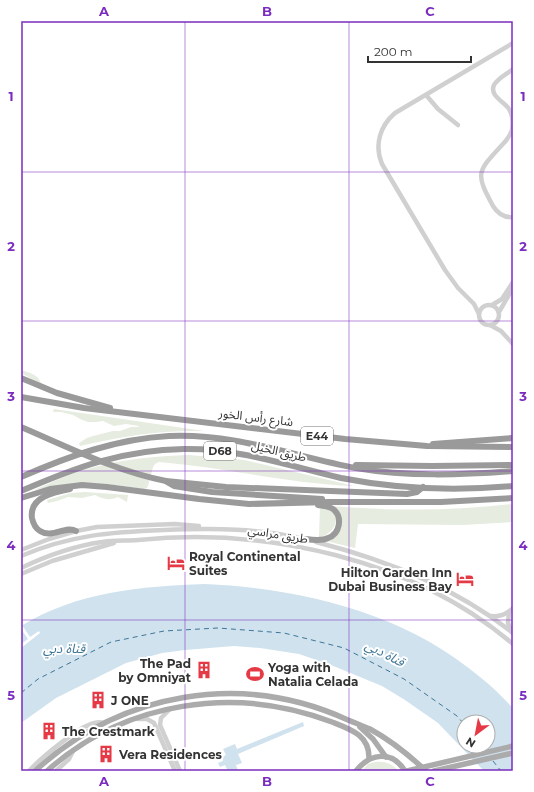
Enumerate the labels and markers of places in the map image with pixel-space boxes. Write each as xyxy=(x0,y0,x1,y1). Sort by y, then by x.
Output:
place label: Royal Continental Suites xyxy=(189,549,301,578)
hotel icon: Royal Continental Suites xyxy=(166,553,186,573)
place label: Hilton Garden Inn Dubai Business Bay xyxy=(328,565,453,594)
hotel icon: Hilton Garden Inn Dubai Business Bay xyxy=(455,569,475,589)
place label: The Pad by Omniyat xyxy=(118,656,192,685)
building icon: The Pad by Omniyat xyxy=(194,660,214,680)
place label: Yoga with Natalia Celada xyxy=(267,660,358,689)
sports icon: Yoga with Natalia Celada xyxy=(245,664,265,684)
building icon: J ONE xyxy=(88,690,108,710)
place label: J ONE xyxy=(110,693,149,708)
building icon: The Crestmark xyxy=(39,721,59,741)
place label: The Crestmark xyxy=(62,724,155,739)
building icon: Vera Residences xyxy=(96,744,116,764)
place label: Vera Residences xyxy=(118,747,223,762)

